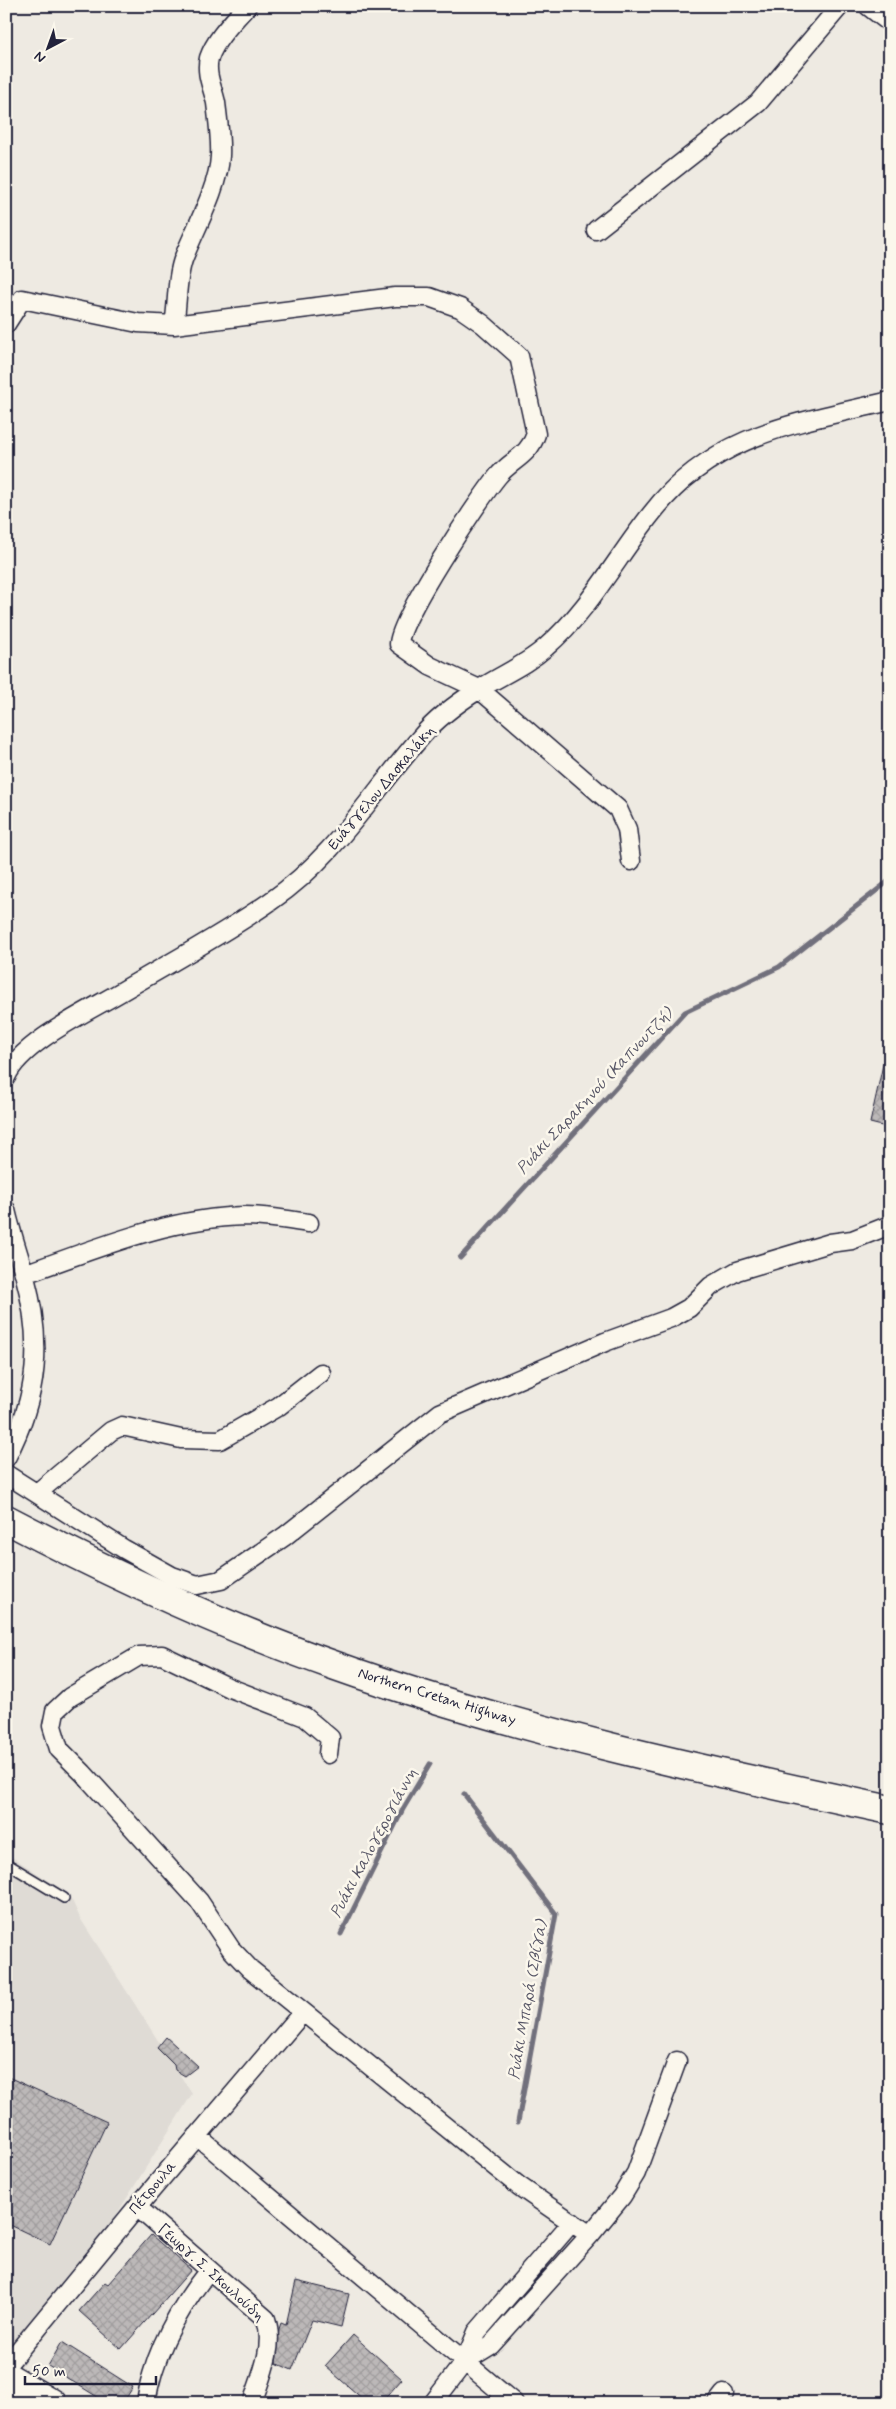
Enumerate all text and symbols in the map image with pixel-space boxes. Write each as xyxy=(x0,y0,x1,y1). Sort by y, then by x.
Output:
north arrow xyxy=(22,22,72,72)
text: N xyxy=(31,47,50,67)
street label: Ευάγγελου Δασκαλάκη xyxy=(324,721,440,855)
water label: Ρυάκι Σαρακηνού (Καπνουτζή) xyxy=(512,1002,679,1179)
street label: Northern Cretan Highway xyxy=(355,1663,519,1732)
water label: Ρυάκι Καλογερογιάννη xyxy=(326,1765,422,1921)
water label: Ρυάκι Μπαρά (Σβίγα) xyxy=(504,1917,553,2081)
street label: Πέτρουλα xyxy=(125,2157,182,2219)
street label: Γεωργ. Σ. Σκουλούδη xyxy=(153,2220,269,2327)
scale bar xyxy=(25,2354,156,2386)
text: 50 m xyxy=(32,2362,66,2382)

